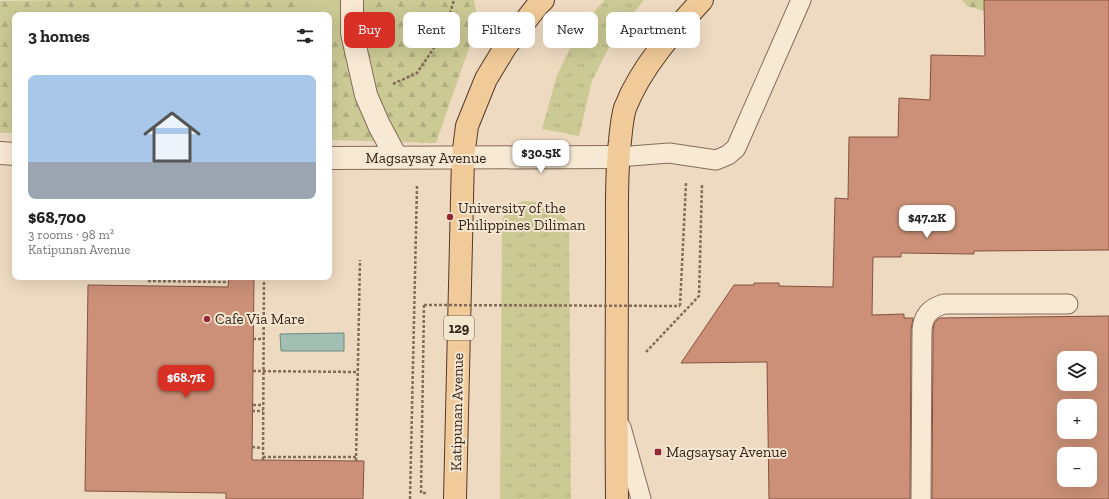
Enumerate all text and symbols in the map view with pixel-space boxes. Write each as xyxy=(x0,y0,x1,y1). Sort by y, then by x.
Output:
chip: Buy xyxy=(344,12,395,48)
chip: Rent xyxy=(403,12,460,48)
chip: Filters xyxy=(468,12,535,48)
chip: New xyxy=(543,12,598,48)
chip: Apartment xyxy=(606,12,700,48)
icon: filters xyxy=(294,25,316,47)
text: 3 homes xyxy=(28,26,90,46)
icon: home xyxy=(136,101,208,173)
pin: $30.5K xyxy=(508,140,574,174)
text: $30.5K xyxy=(521,145,561,160)
street label: Magsaysay Avenue xyxy=(366,149,486,167)
place label: University of the Philippines Diliman xyxy=(458,199,586,234)
pin: $47.2K xyxy=(894,205,960,239)
text: $68,700 xyxy=(28,207,86,227)
text: $47.2K xyxy=(908,210,946,225)
marker: University of the Philippines Diliman xyxy=(445,212,455,222)
text: 3 rooms · 98 m² xyxy=(28,227,114,242)
text: Katipunan Avenue xyxy=(28,242,130,257)
place label: Cafe Via Mare xyxy=(215,310,305,328)
marker: Cafe Via Mare xyxy=(202,314,212,324)
road number: 129 xyxy=(444,316,474,340)
map controls xyxy=(1057,351,1097,487)
button: layers xyxy=(1057,351,1097,391)
street label: Katipunan Avenue xyxy=(447,353,467,471)
pin: $68.7K xyxy=(153,365,219,399)
text: $68.7K xyxy=(167,370,205,385)
button: + xyxy=(1057,399,1097,439)
place label: Magsaysay Avenue xyxy=(666,443,787,461)
marker: Magsaysay Avenue xyxy=(653,447,663,457)
button: − xyxy=(1057,447,1097,487)

